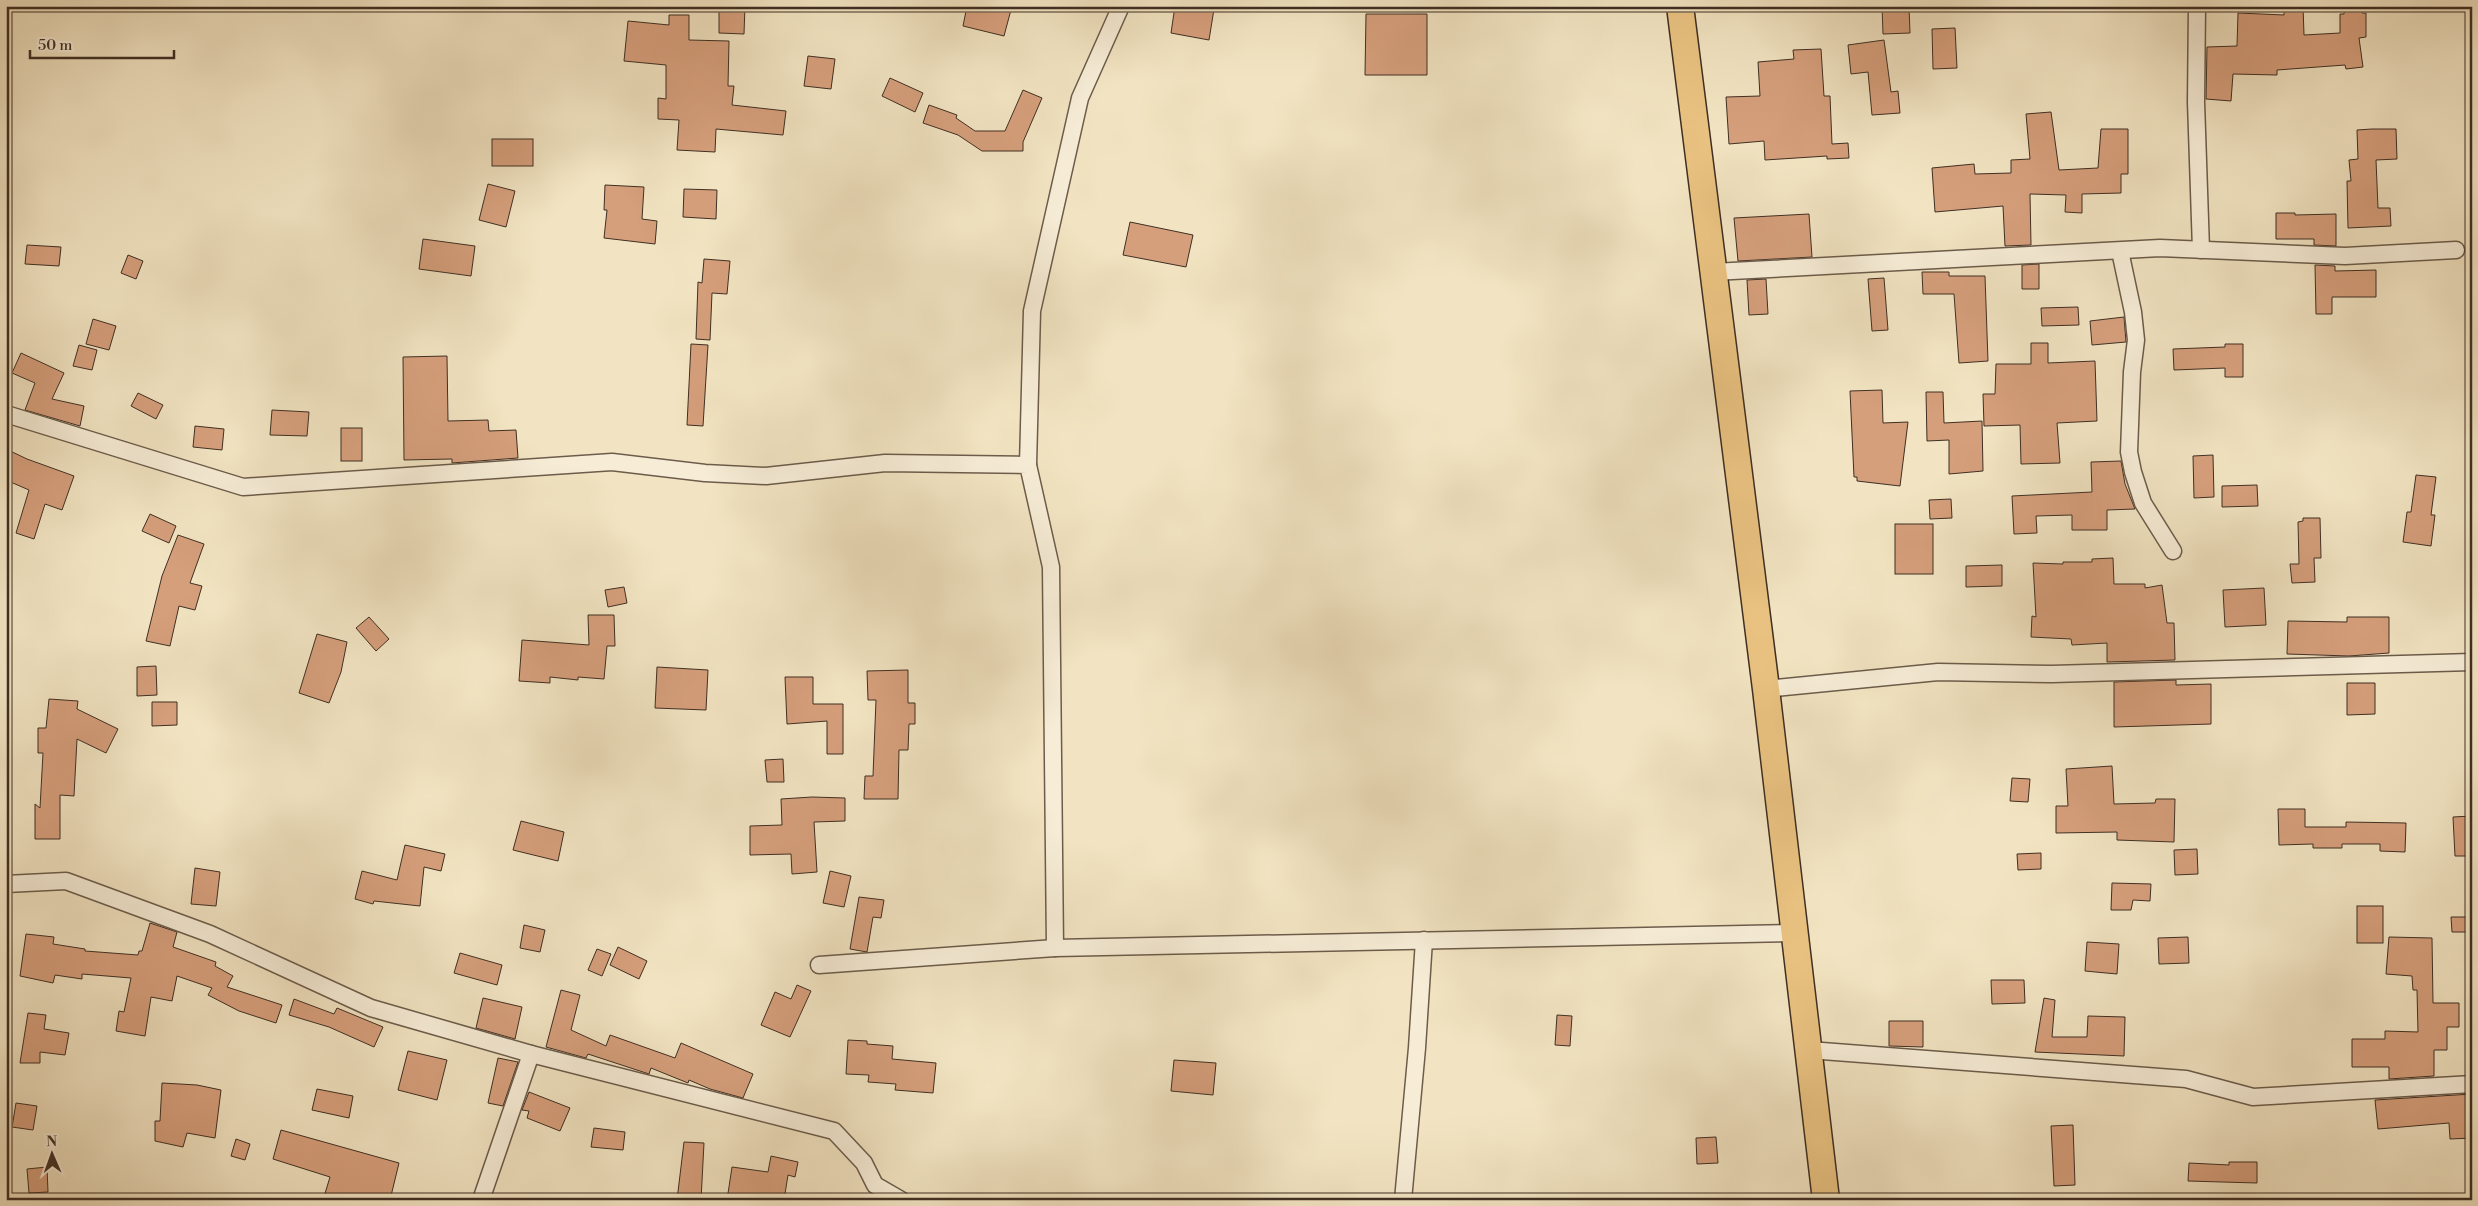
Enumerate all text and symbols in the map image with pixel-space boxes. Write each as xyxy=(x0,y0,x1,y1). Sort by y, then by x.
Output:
scale bar xyxy=(30,28,174,60)
text: 50 m xyxy=(38,36,72,55)
north arrow xyxy=(28,1128,78,1178)
text: N xyxy=(46,1133,57,1151)

